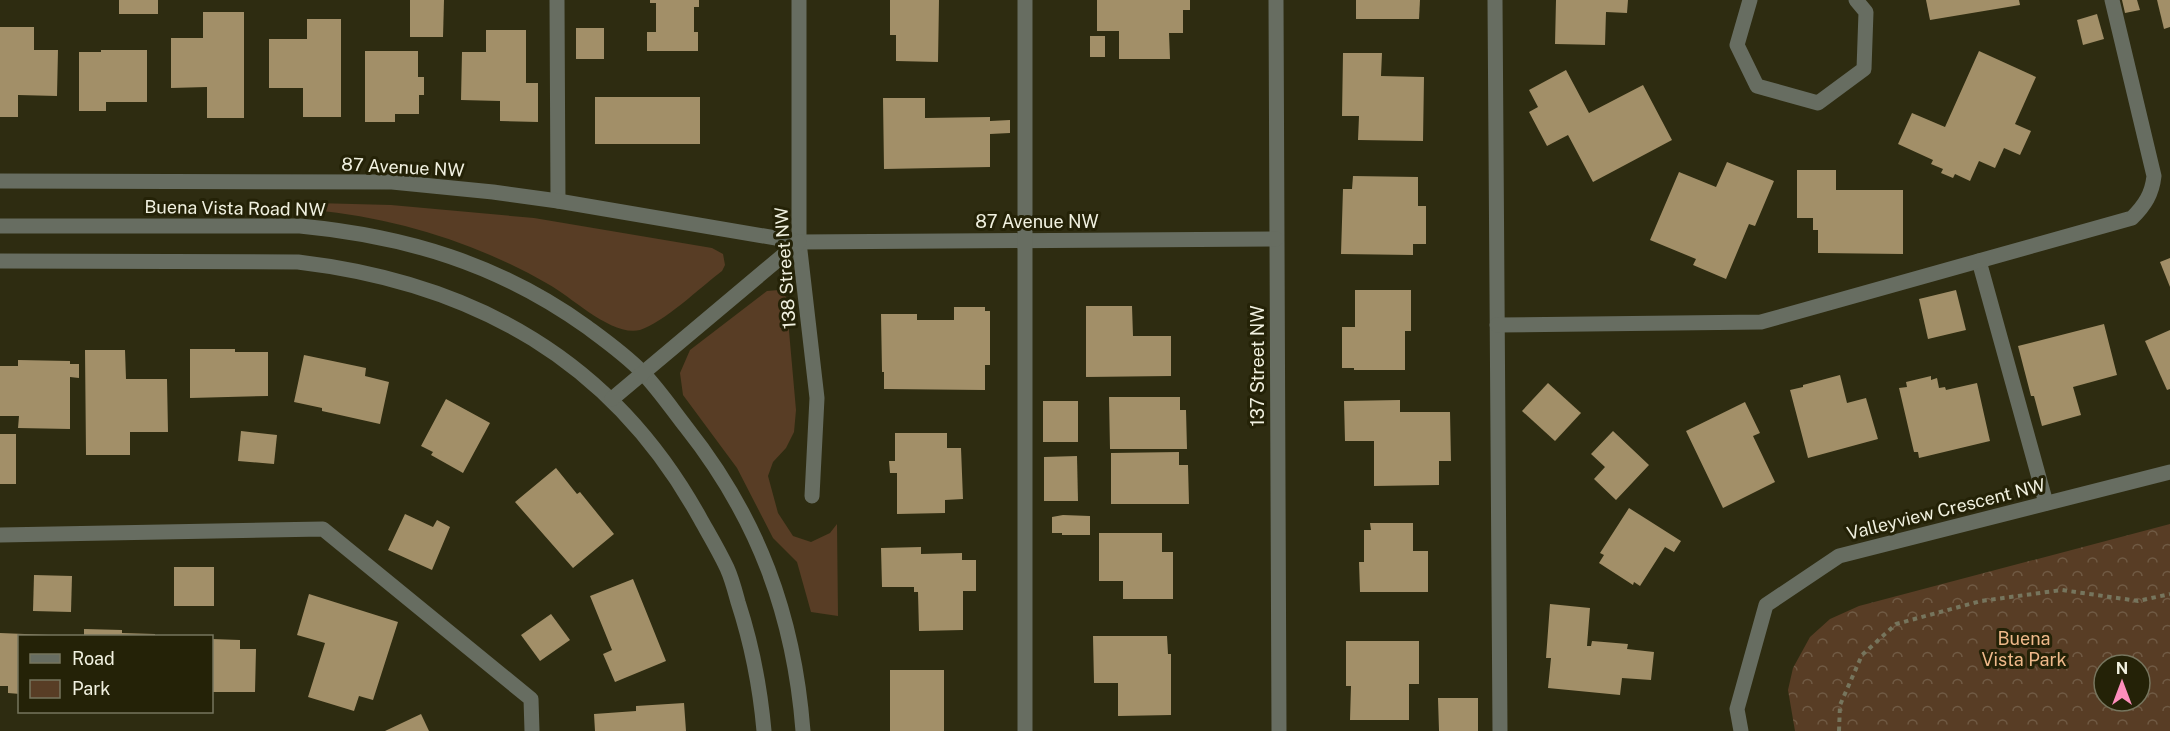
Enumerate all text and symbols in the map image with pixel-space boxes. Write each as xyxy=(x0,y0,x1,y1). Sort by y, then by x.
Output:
street label: 87 Avenue NW xyxy=(341,153,465,181)
street label: Buena Vista Road NW xyxy=(144,196,326,220)
street label: 138 Street NW xyxy=(770,206,800,330)
street label: 87 Avenue NW xyxy=(975,211,1099,232)
street label: 137 Street NW xyxy=(1247,305,1268,427)
street label: Valleyview Crescent NW xyxy=(1845,474,2047,544)
park label: Buena Vista Park xyxy=(1981,628,2067,670)
legend xyxy=(18,635,213,713)
text: Road xyxy=(72,648,115,669)
north arrow xyxy=(2092,653,2152,713)
text: N xyxy=(2116,659,2128,678)
text: Park xyxy=(72,678,110,699)

